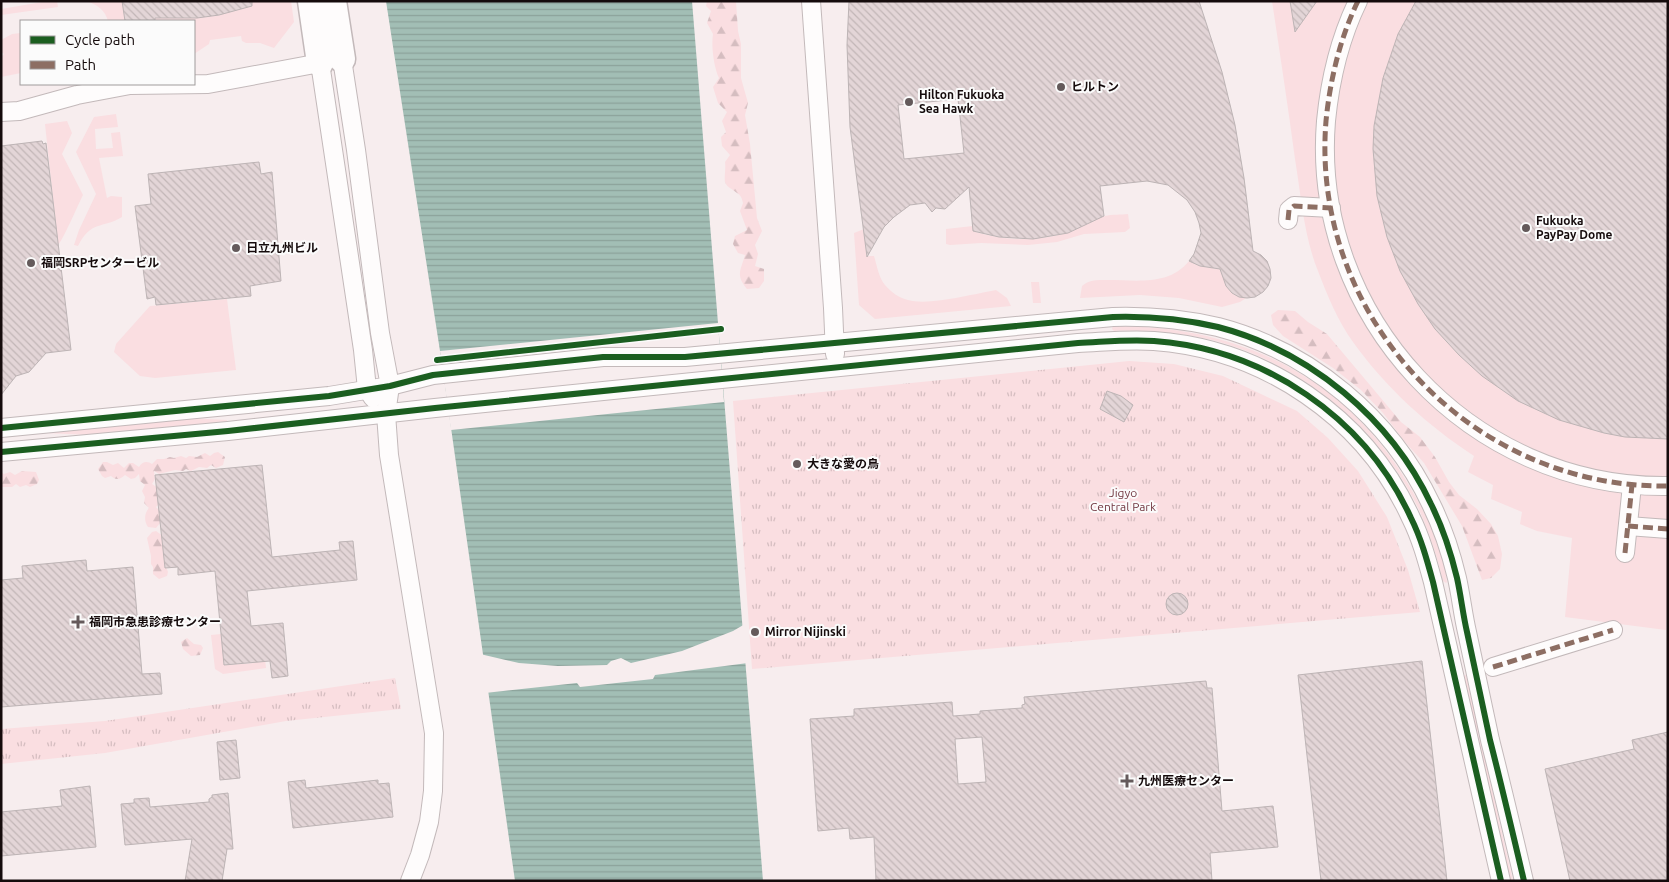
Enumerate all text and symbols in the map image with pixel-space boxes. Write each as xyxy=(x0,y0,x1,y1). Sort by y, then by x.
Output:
legend xyxy=(20,20,195,85)
text: Cycle path xyxy=(65,31,135,48)
text: Path xyxy=(65,56,96,73)
place label: ヒルトン xyxy=(1071,80,1119,93)
marker: ヒルトン xyxy=(1055,81,1067,93)
place label: Hilton Fukuoka Sea Hawk xyxy=(919,88,1004,115)
marker: Hilton Fukuoka Sea Hawk xyxy=(903,96,915,108)
place label: Fukuoka PayPay Dome xyxy=(1536,214,1612,241)
marker: Fukuoka PayPay Dome xyxy=(1520,222,1532,234)
place label: 日立九州ビル xyxy=(246,241,318,254)
marker: 日立九州ビル xyxy=(230,242,242,254)
place label: 福岡SRPセンタービル xyxy=(41,256,159,269)
marker: 福岡SRPセンタービル xyxy=(25,257,37,269)
place label: 大きな愛の鳥 xyxy=(807,457,879,470)
marker: 大きな愛の鳥 xyxy=(791,458,803,470)
park label: Jigyo Central Park xyxy=(1090,486,1156,513)
marker: 福岡市急患診療センター xyxy=(71,615,85,629)
place label: 福岡市急患診療センター xyxy=(89,615,221,628)
place label: Mirror Nijinski xyxy=(765,625,846,638)
marker: Mirror Nijinski xyxy=(749,626,761,638)
marker: 九州医療センター xyxy=(1120,774,1134,788)
place label: 九州医療センター xyxy=(1138,774,1234,787)

